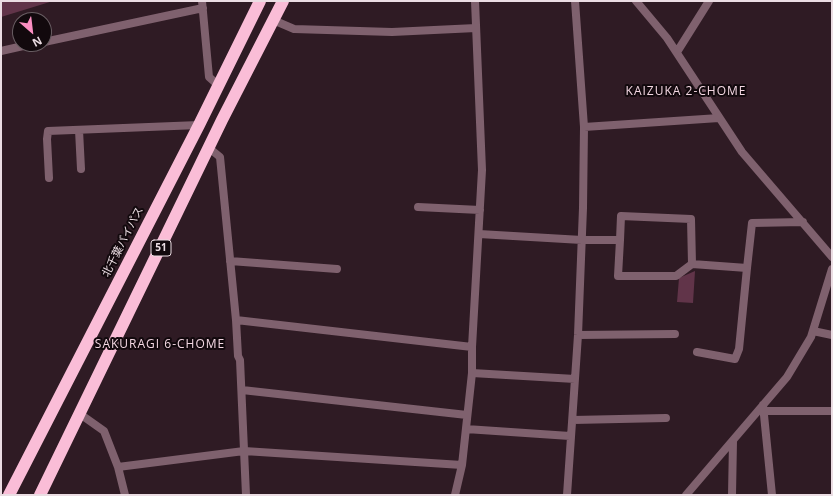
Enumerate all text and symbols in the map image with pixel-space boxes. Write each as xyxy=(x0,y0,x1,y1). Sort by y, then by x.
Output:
north arrow xyxy=(12,12,52,52)
text: N xyxy=(30,33,45,51)
district label: KAIZUKA 2-CHOME xyxy=(626,85,746,99)
street label: 北千葉バイパス xyxy=(100,205,146,279)
road number: 51 xyxy=(151,240,171,256)
district label: SAKURAGI 6-CHOME xyxy=(95,338,225,352)

